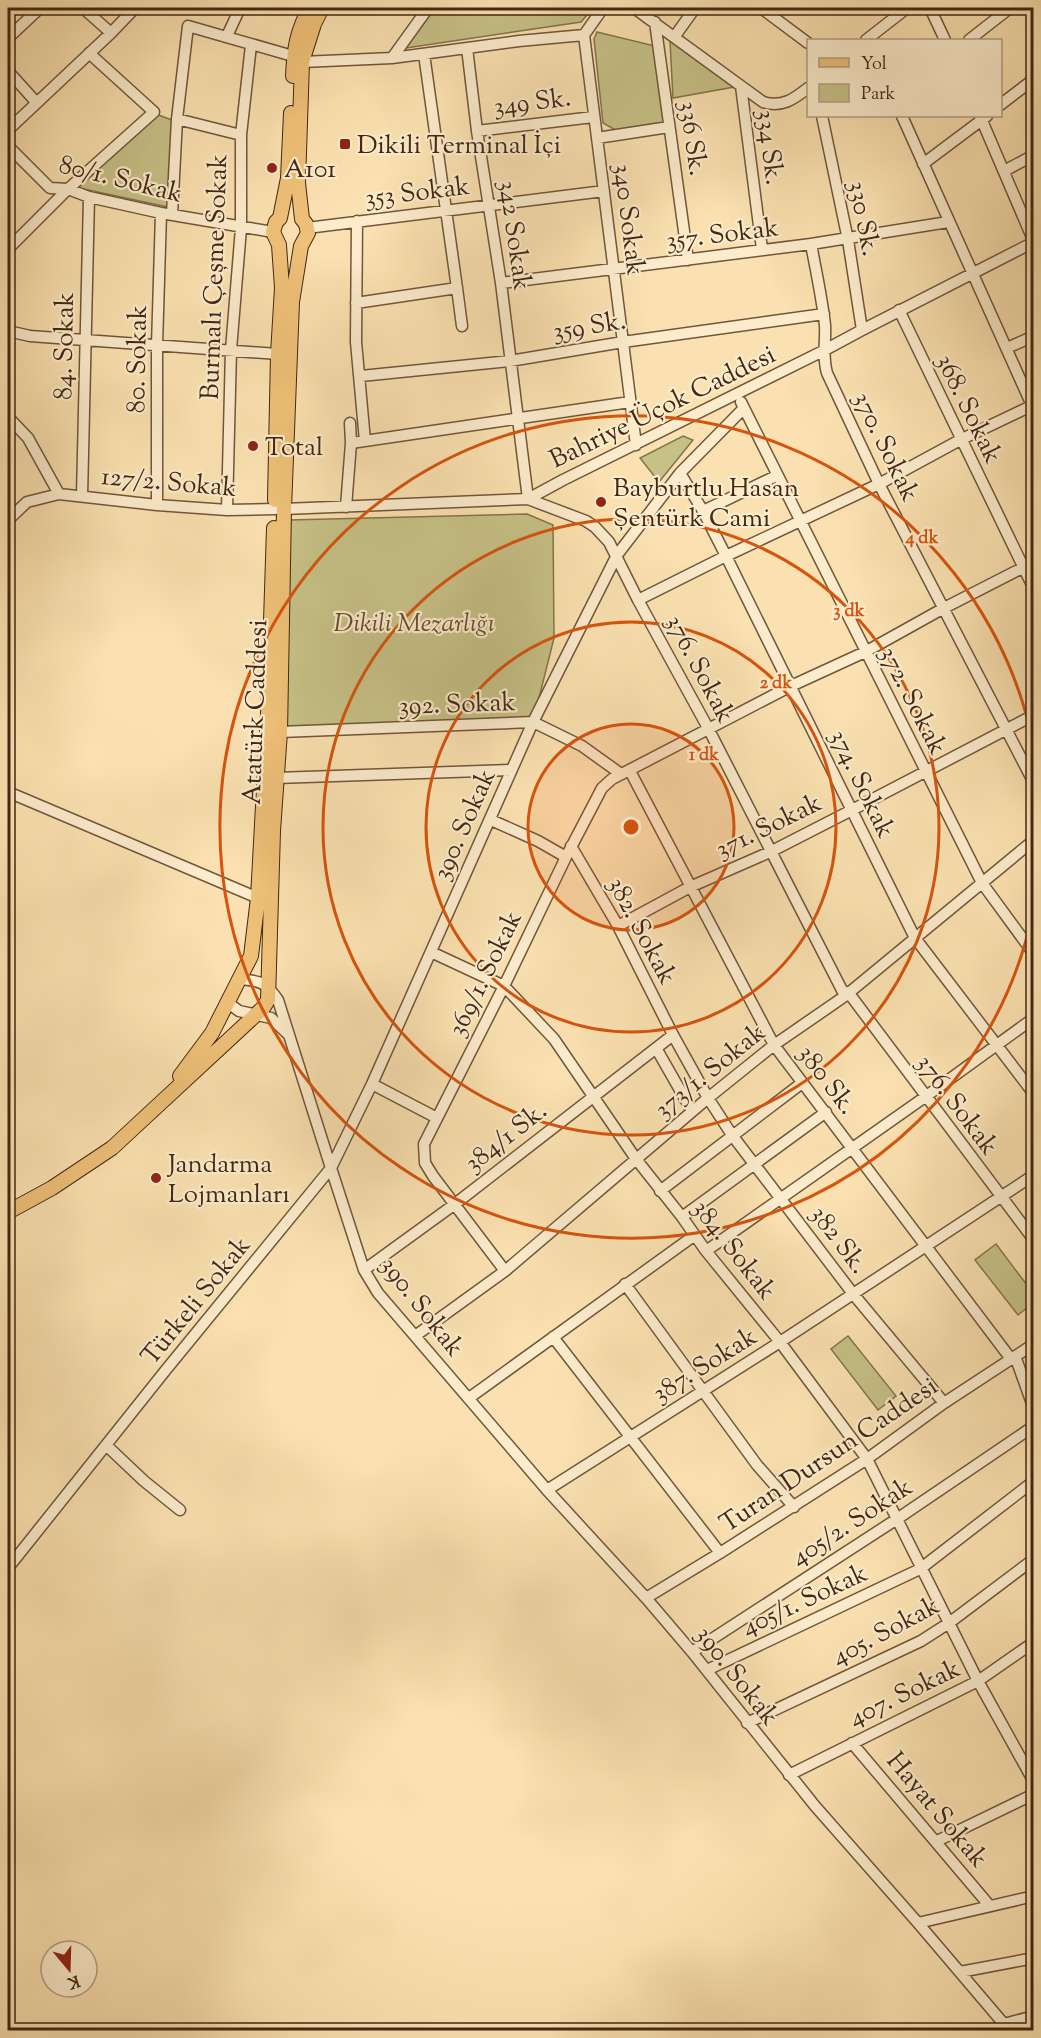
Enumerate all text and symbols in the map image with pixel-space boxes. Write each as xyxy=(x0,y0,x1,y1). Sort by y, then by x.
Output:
legend xyxy=(807,39,1002,117)
text: Yol xyxy=(861,52,887,78)
street label: 349 Sk. xyxy=(491,80,573,127)
text: Park xyxy=(861,82,896,108)
street label: 336 Sk. xyxy=(668,98,715,178)
street label: 334 Sk. xyxy=(746,107,792,187)
place label: Dikili Terminal İçi xyxy=(357,128,561,165)
marker: Dikili Terminal İçi xyxy=(338,137,352,151)
street label: 80/1. Sokak xyxy=(55,147,186,214)
place label: A101 xyxy=(284,152,336,189)
street label: Burmalı Çeşme Sokak xyxy=(193,153,238,401)
marker: A101 xyxy=(265,161,279,175)
street label: 340 Sokak xyxy=(602,161,653,277)
street label: 353 Sokak xyxy=(363,169,472,218)
street label: 330 Sk. xyxy=(837,177,888,260)
street label: 342 Sokak xyxy=(487,178,540,293)
street label: 357. Sokak xyxy=(664,210,781,261)
street label: 84. Sokak xyxy=(46,292,85,400)
street label: 359 Sk. xyxy=(550,303,629,352)
street label: 80. Sokak xyxy=(119,305,158,413)
street label: Bahriye Üçok Caddesi xyxy=(544,337,782,479)
street label: 368. Sokak xyxy=(925,348,1010,470)
street label: 370. Sokak xyxy=(842,386,927,508)
place label: Total xyxy=(265,430,323,467)
marker: Total xyxy=(246,439,260,453)
street label: 127/2. Sokak xyxy=(99,459,238,508)
place label: Bayburtlu Hasan Şentürk Cami xyxy=(613,471,799,538)
marker: Bayburtlu Hasan Şentürk Cami xyxy=(594,495,608,509)
text: 4 dk xyxy=(904,526,939,552)
text: 3 dk xyxy=(833,599,865,625)
park label: Dikili Mezarlığı xyxy=(334,606,494,643)
street label: 376. Sokak xyxy=(655,608,743,730)
street label: Atatürk Caddesi xyxy=(235,619,278,805)
street label: 372. Sokak xyxy=(869,640,955,762)
text: 2 dk xyxy=(760,671,792,697)
street label: 392. Sokak xyxy=(398,685,516,726)
street label: 374. Sokak xyxy=(819,723,903,845)
text: 1 dk xyxy=(689,743,719,769)
street label: 390. Sokak xyxy=(424,764,506,886)
street label: 371. Sokak xyxy=(710,786,829,869)
centre of rings xyxy=(621,817,641,837)
street label: 382. Sokak xyxy=(597,871,685,992)
street label: 369/1. Sokak xyxy=(440,905,533,1043)
street label: 373/1. Sokak xyxy=(647,1015,774,1128)
street label: 380 Sk. xyxy=(787,1038,865,1123)
street label: 376. Sokak xyxy=(906,1047,1006,1164)
street label: 384/1 Sk. xyxy=(457,1094,556,1182)
place label: Jandarma Lojmanları xyxy=(166,1147,290,1214)
marker: Jandarma Lojmanları xyxy=(149,1171,163,1185)
street label: 384. Sokak xyxy=(682,1193,784,1309)
street label: 382 Sk. xyxy=(800,1198,876,1283)
street label: Türkeli Sokak xyxy=(133,1229,261,1374)
street label: 390. Sokak xyxy=(370,1250,472,1365)
street label: 387. Sokak xyxy=(646,1319,765,1413)
street label: Turan Dursun Caddesi xyxy=(713,1369,946,1543)
street label: 405/2. Sokak xyxy=(784,1470,920,1576)
street label: 405/1. Sokak xyxy=(736,1556,874,1647)
street label: 405. Sokak xyxy=(826,1588,947,1676)
street label: 390. Sokak xyxy=(685,1619,787,1734)
street label: 407. Sokak xyxy=(843,1651,967,1737)
street label: Hayat Sokak xyxy=(877,1745,996,1877)
north arrow xyxy=(39,1939,99,1999)
text: K xyxy=(63,1968,82,1994)

